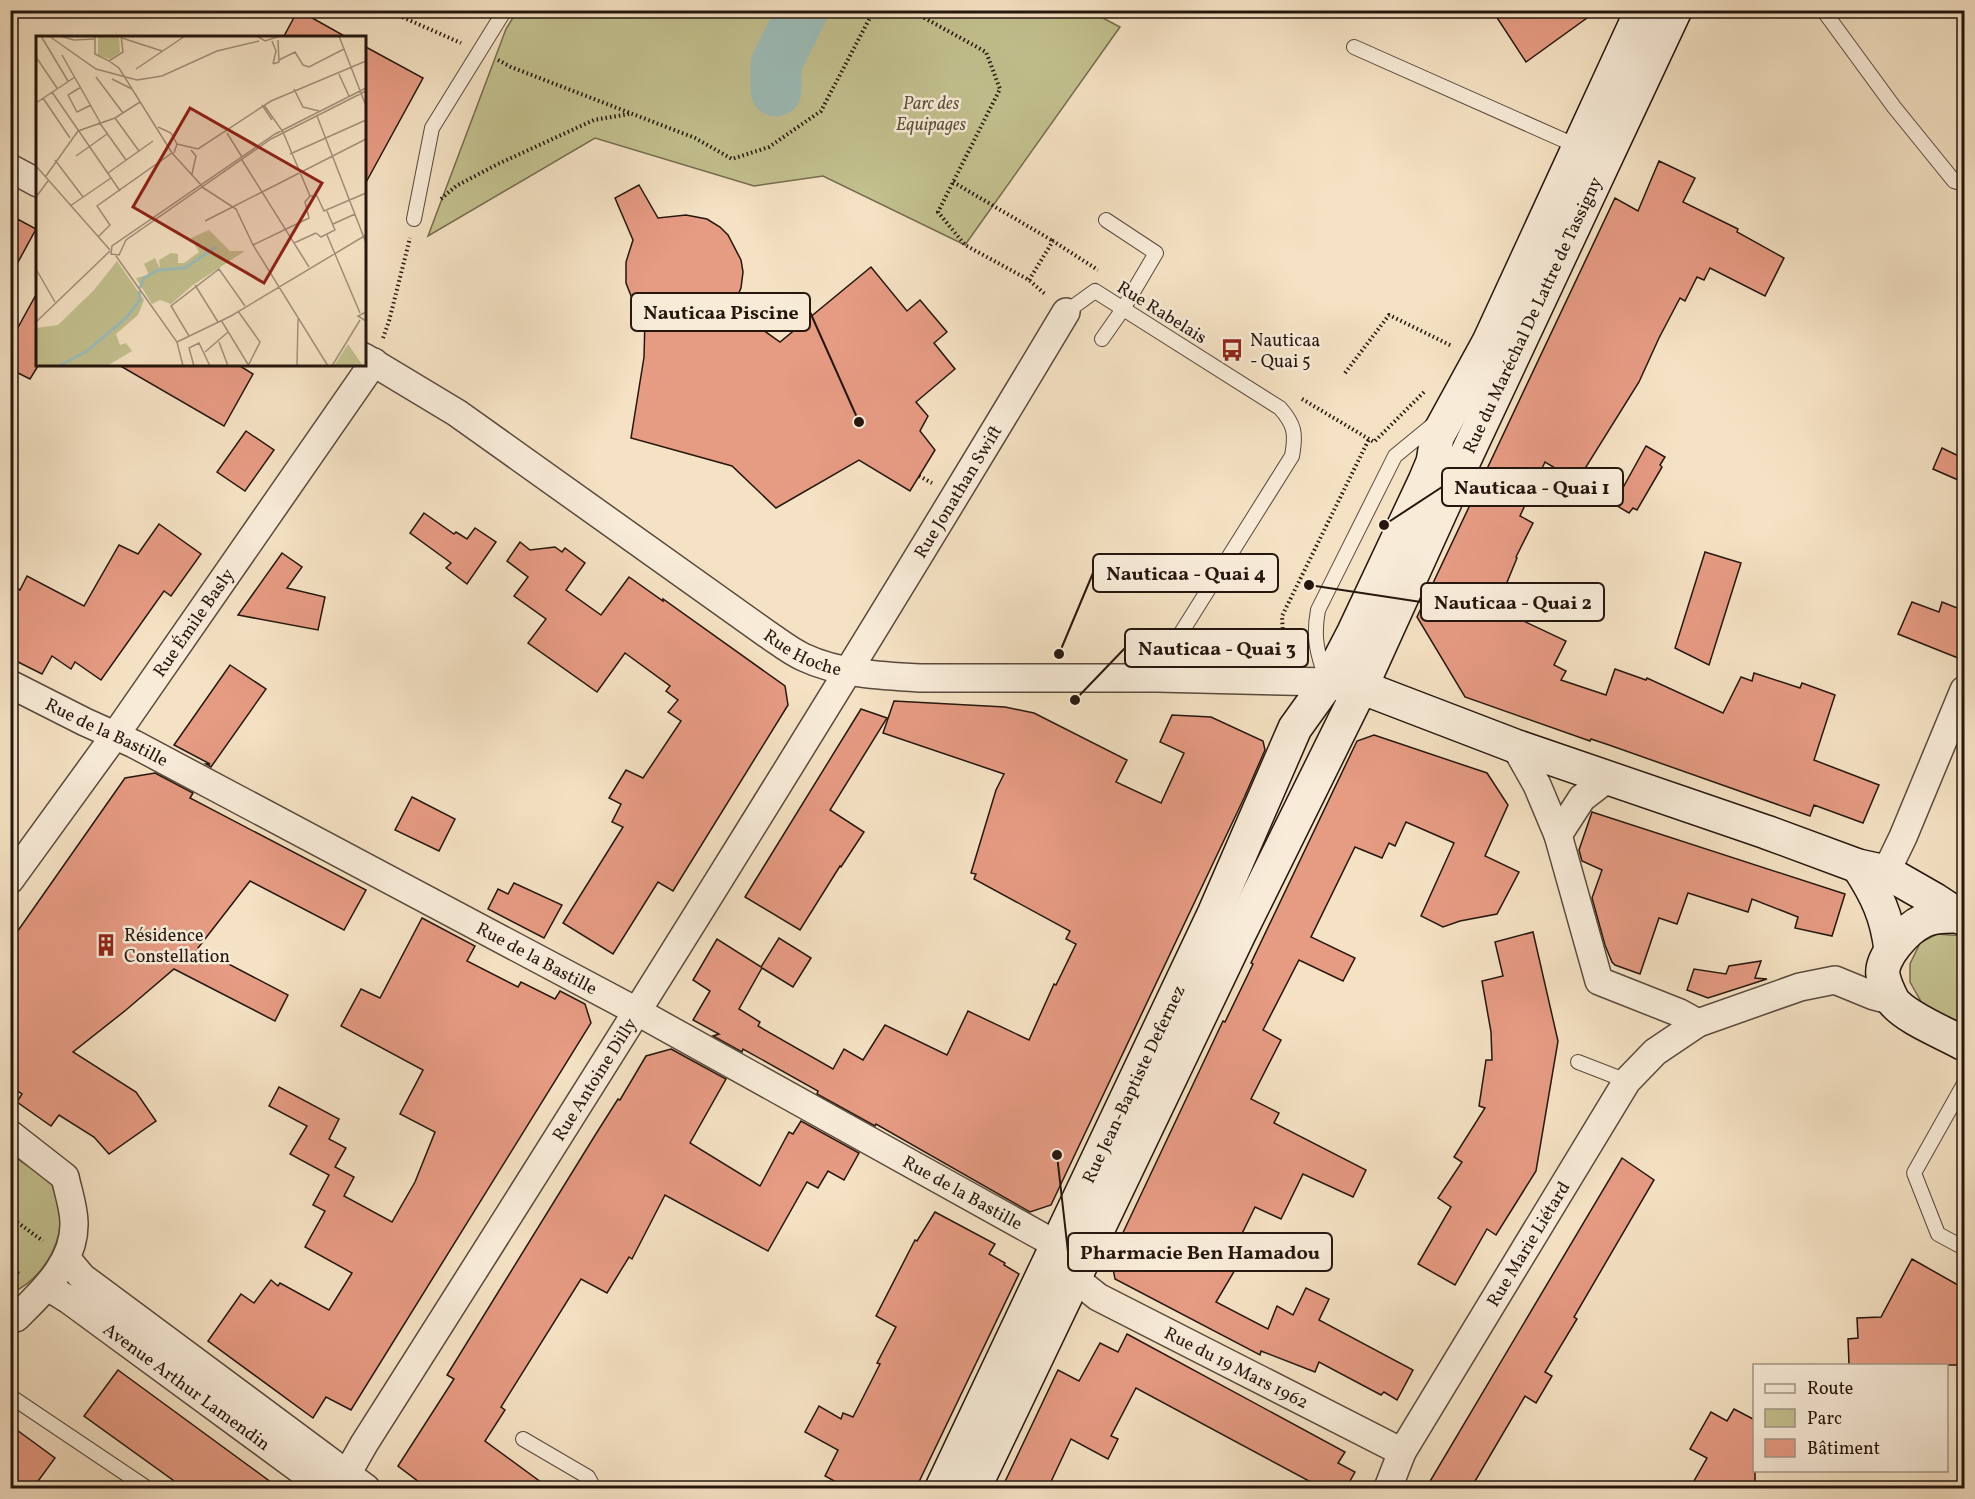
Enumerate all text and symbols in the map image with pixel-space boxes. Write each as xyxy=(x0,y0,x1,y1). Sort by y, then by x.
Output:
inset map xyxy=(36,36,366,366)
park label: Parc des Equipages xyxy=(896,92,967,138)
street label: Rue du Maréchal De Lattre de Tassigny xyxy=(1458,173,1609,458)
street label: Rue Rabelais xyxy=(1111,276,1211,351)
callout: Nauticaa Piscine xyxy=(631,293,810,331)
text: Nauticaa Piscine xyxy=(643,300,799,328)
place label: Nauticaa - Quai 5 xyxy=(1250,329,1320,375)
bus stop icon: Nauticaa - Quai 5 xyxy=(1219,337,1245,363)
street label: Rue Jonathan Swift xyxy=(909,421,1009,564)
callout: Nauticaa - Quai 1 xyxy=(1442,468,1623,506)
text: Nauticaa - Quai 1 xyxy=(1454,475,1610,503)
callout: Nauticaa - Quai 4 xyxy=(1093,554,1278,592)
text: Nauticaa - Quai 4 xyxy=(1106,561,1266,589)
street label: Rue Émile Basly xyxy=(148,564,241,683)
callout: Nauticaa - Quai 2 xyxy=(1421,583,1604,621)
text: Nauticaa - Quai 2 xyxy=(1434,590,1592,618)
street label: Rue Hoche xyxy=(758,624,844,683)
callout: Nauticaa - Quai 3 xyxy=(1125,629,1308,667)
text: Nauticaa - Quai 3 xyxy=(1138,636,1296,664)
street label: Rue de la Bastille xyxy=(40,693,172,774)
street label: Rue de la Bastille xyxy=(471,917,601,1002)
place label: Résidence Constellation xyxy=(124,924,230,970)
building icon: Résidence Constellation xyxy=(93,932,119,958)
street label: Rue Jean-Baptiste Defernez xyxy=(1077,982,1192,1188)
street label: Rue Antoine Dilly xyxy=(547,1013,644,1146)
street label: Rue de la Bastille xyxy=(897,1150,1026,1237)
street label: Rue Marie Liétard xyxy=(1482,1177,1577,1312)
callout: Pharmacie Ben Hamadou xyxy=(1068,1233,1332,1271)
text: Pharmacie Ben Hamadou xyxy=(1080,1240,1320,1268)
street label: Avenue Arthur Lamendin xyxy=(97,1318,275,1458)
street label: Rue du 19 Mars 1962 xyxy=(1159,1322,1312,1416)
legend xyxy=(1753,1364,1948,1472)
text: Route xyxy=(1807,1377,1853,1402)
text: Parc xyxy=(1807,1407,1842,1432)
text: Bâtiment xyxy=(1807,1437,1880,1462)

